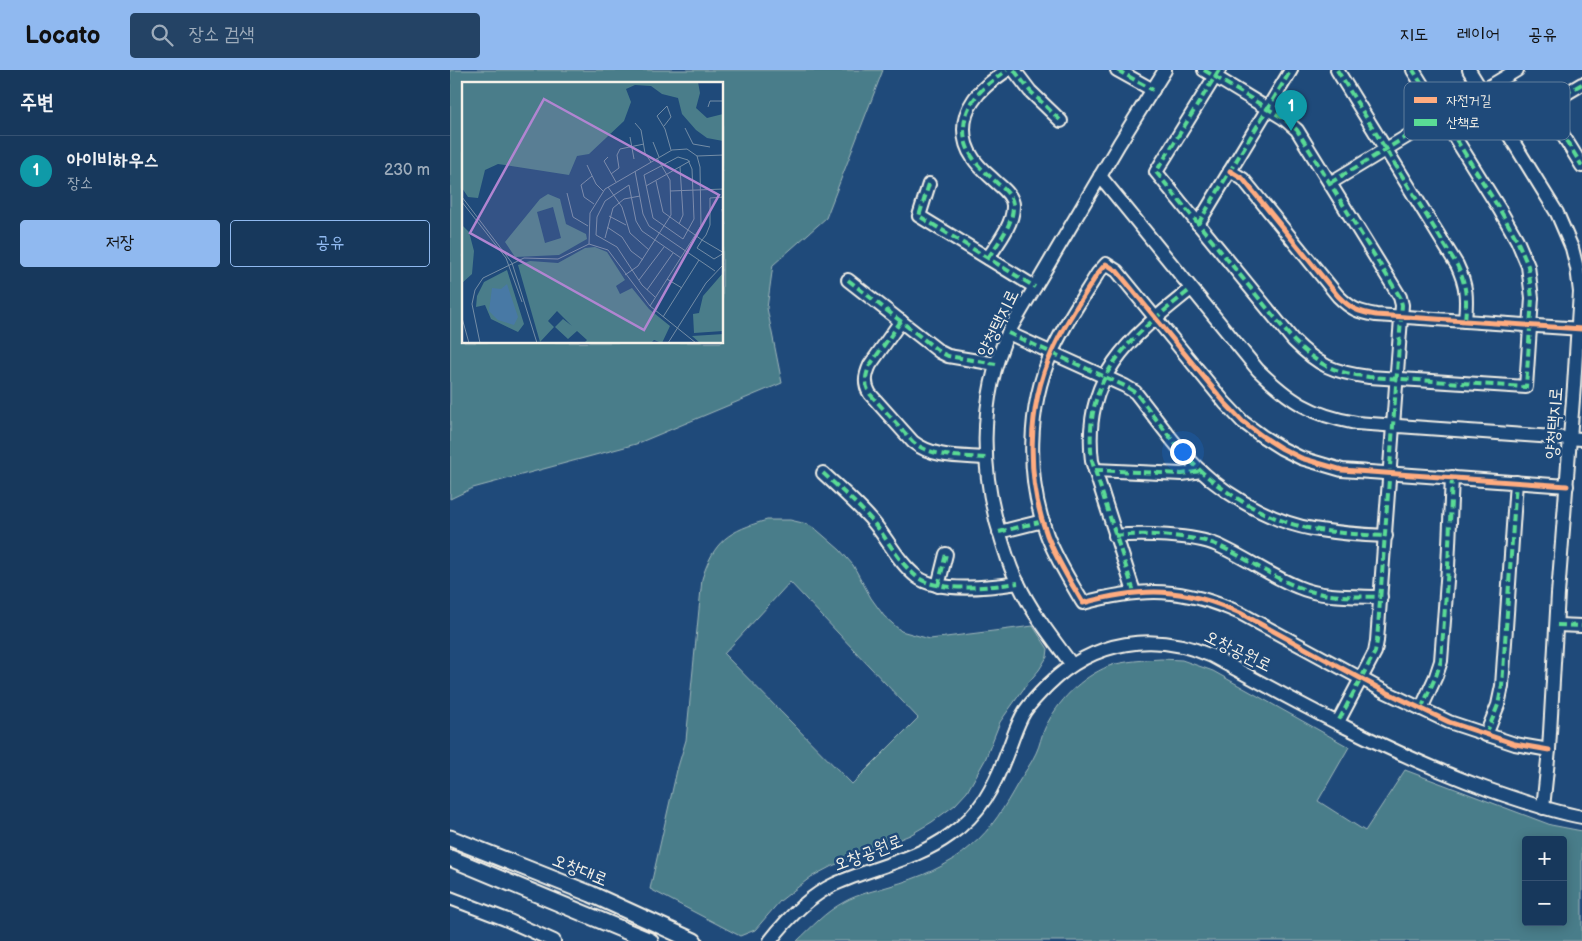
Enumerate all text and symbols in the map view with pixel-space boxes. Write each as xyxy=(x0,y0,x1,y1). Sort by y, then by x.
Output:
search box xyxy=(130,13,480,58)
text: Locato xyxy=(25,21,100,50)
icon: search xyxy=(148,21,176,49)
text: 장소 검색 xyxy=(188,23,255,46)
text: 지도 xyxy=(1400,24,1429,45)
text: 레이어 xyxy=(1457,24,1500,45)
text: 공유 xyxy=(1528,24,1557,45)
inset map xyxy=(462,82,724,344)
legend xyxy=(1404,82,1570,140)
text: 주변 xyxy=(20,90,54,115)
pin: 1 xyxy=(1275,90,1307,131)
text: 자전거길 xyxy=(1446,92,1492,109)
text: 산책로 xyxy=(1446,114,1480,131)
text: 아이비하우스 xyxy=(67,149,159,172)
text: 1 xyxy=(33,161,39,180)
text: 230 m xyxy=(384,161,430,180)
text: 장소 xyxy=(67,174,93,193)
button: 저장 xyxy=(20,220,220,267)
button: 공유 xyxy=(230,220,430,267)
street label: 양청택지로 xyxy=(973,286,1023,360)
street label: 양청택지로 xyxy=(1541,386,1567,460)
your location xyxy=(1170,439,1196,465)
street label: 오창공원로 xyxy=(1201,626,1275,676)
street label: 오창공원로 xyxy=(830,830,906,876)
map controls xyxy=(1522,836,1567,926)
button: + xyxy=(1522,836,1567,881)
street label: 오창대로 xyxy=(549,849,611,891)
button: − xyxy=(1522,881,1567,926)

